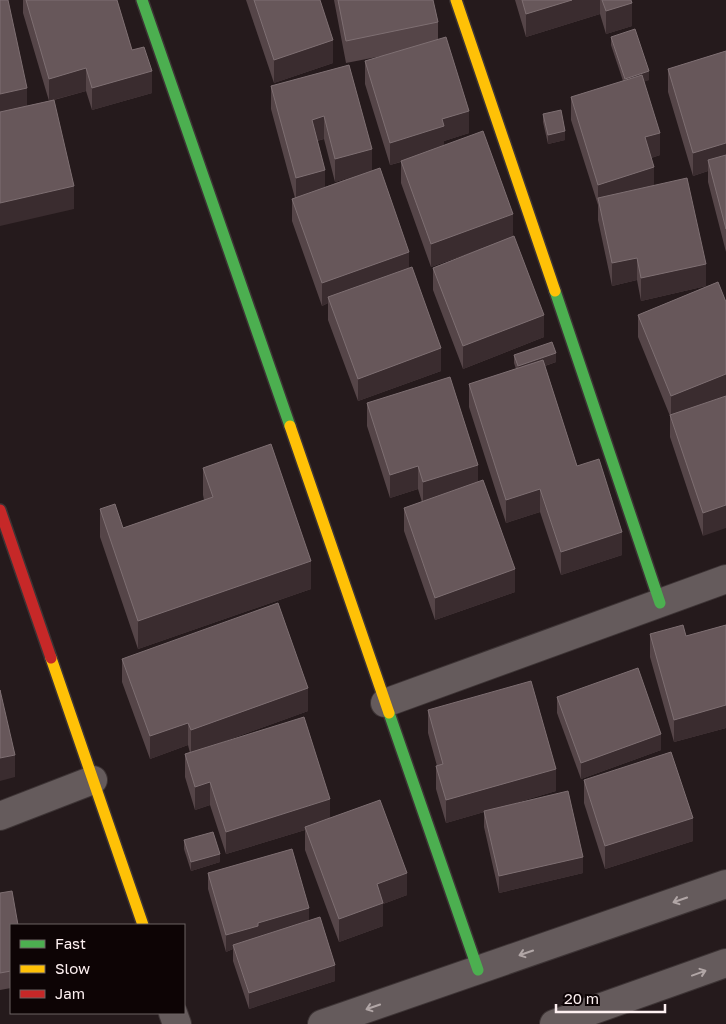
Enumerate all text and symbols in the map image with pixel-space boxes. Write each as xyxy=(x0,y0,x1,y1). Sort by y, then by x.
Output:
one-way arrow xyxy=(673,896,688,905)
legend xyxy=(10,924,185,1014)
text: Fast xyxy=(55,934,86,952)
one-way arrow xyxy=(519,949,535,959)
text: Slow xyxy=(55,959,90,977)
one-way arrow xyxy=(691,968,706,977)
scale bar xyxy=(556,982,665,1014)
text: Jam xyxy=(55,984,85,1002)
text: 20 m xyxy=(564,989,599,1007)
one-way arrow xyxy=(365,1002,381,1012)

